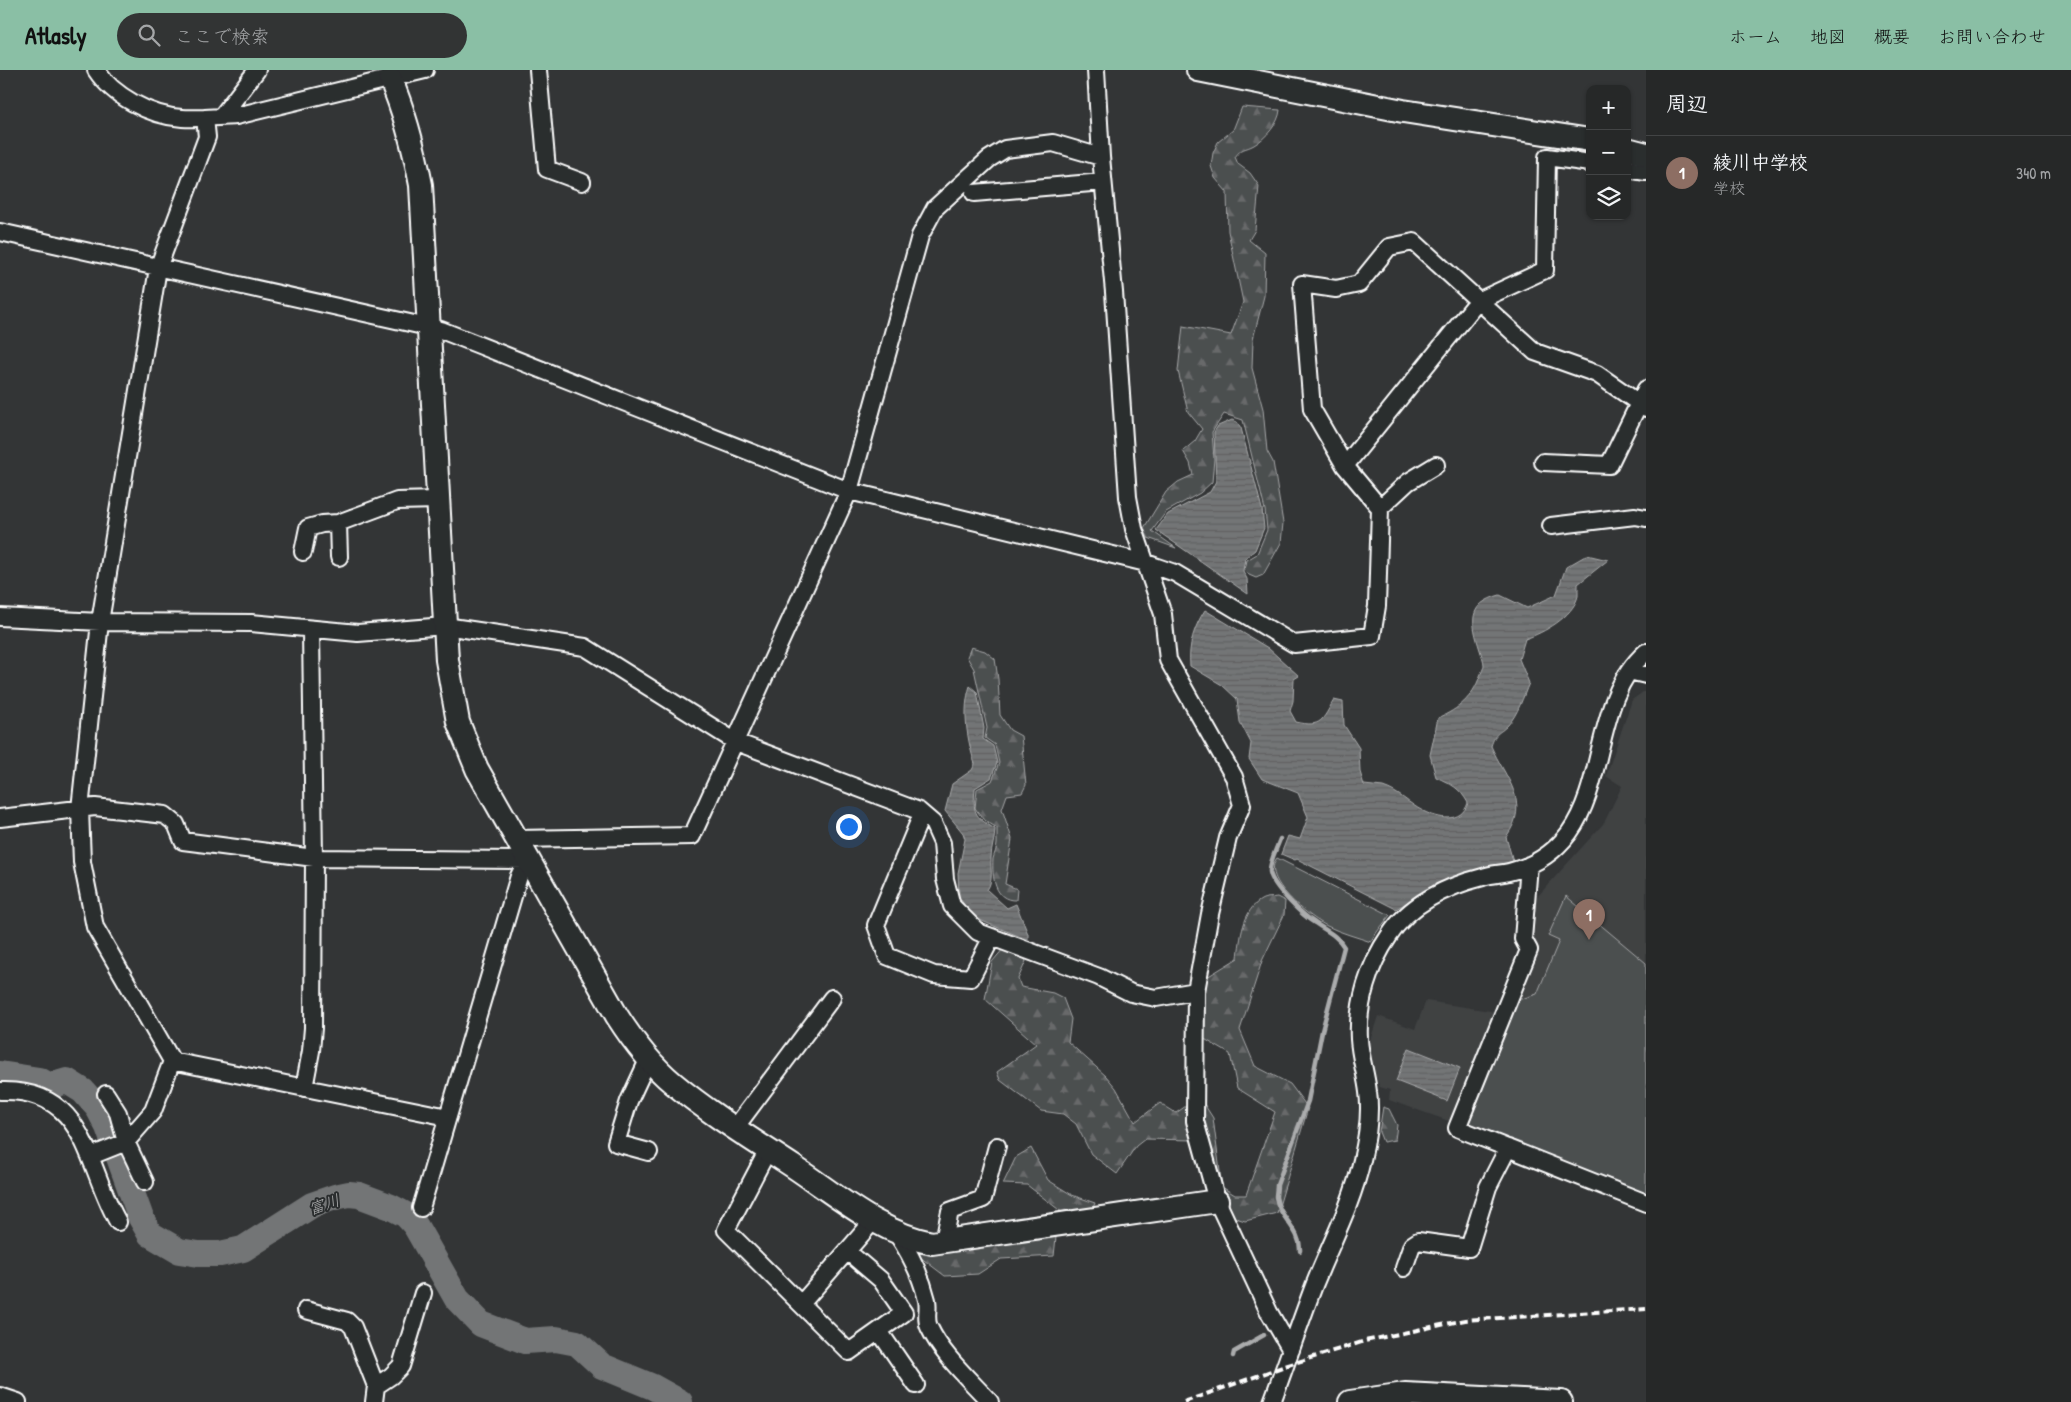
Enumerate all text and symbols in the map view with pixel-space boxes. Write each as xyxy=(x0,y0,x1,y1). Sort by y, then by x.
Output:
search box xyxy=(117,13,467,58)
text: Atlasly xyxy=(25,19,87,51)
icon: search xyxy=(135,21,163,49)
text: ここで検索 xyxy=(175,23,270,49)
text: ホーム xyxy=(1729,24,1782,49)
text: 地図 xyxy=(1810,24,1846,49)
text: 概要 xyxy=(1874,24,1910,49)
text: お問い合わせ xyxy=(1938,24,2046,49)
map controls xyxy=(1586,85,1631,220)
button: + xyxy=(1586,85,1631,130)
text: 周辺 xyxy=(1666,89,1708,118)
button: − xyxy=(1586,130,1631,175)
text: 綾川中学校 xyxy=(1713,149,1808,175)
text: 1 xyxy=(1679,162,1685,184)
text: 340 m xyxy=(2016,162,2051,184)
button: layers xyxy=(1586,175,1631,220)
text: 学校 xyxy=(1713,177,1745,199)
your location xyxy=(836,814,862,840)
pin: 1 xyxy=(1573,899,1605,940)
water label: 富川 xyxy=(305,1188,343,1220)

